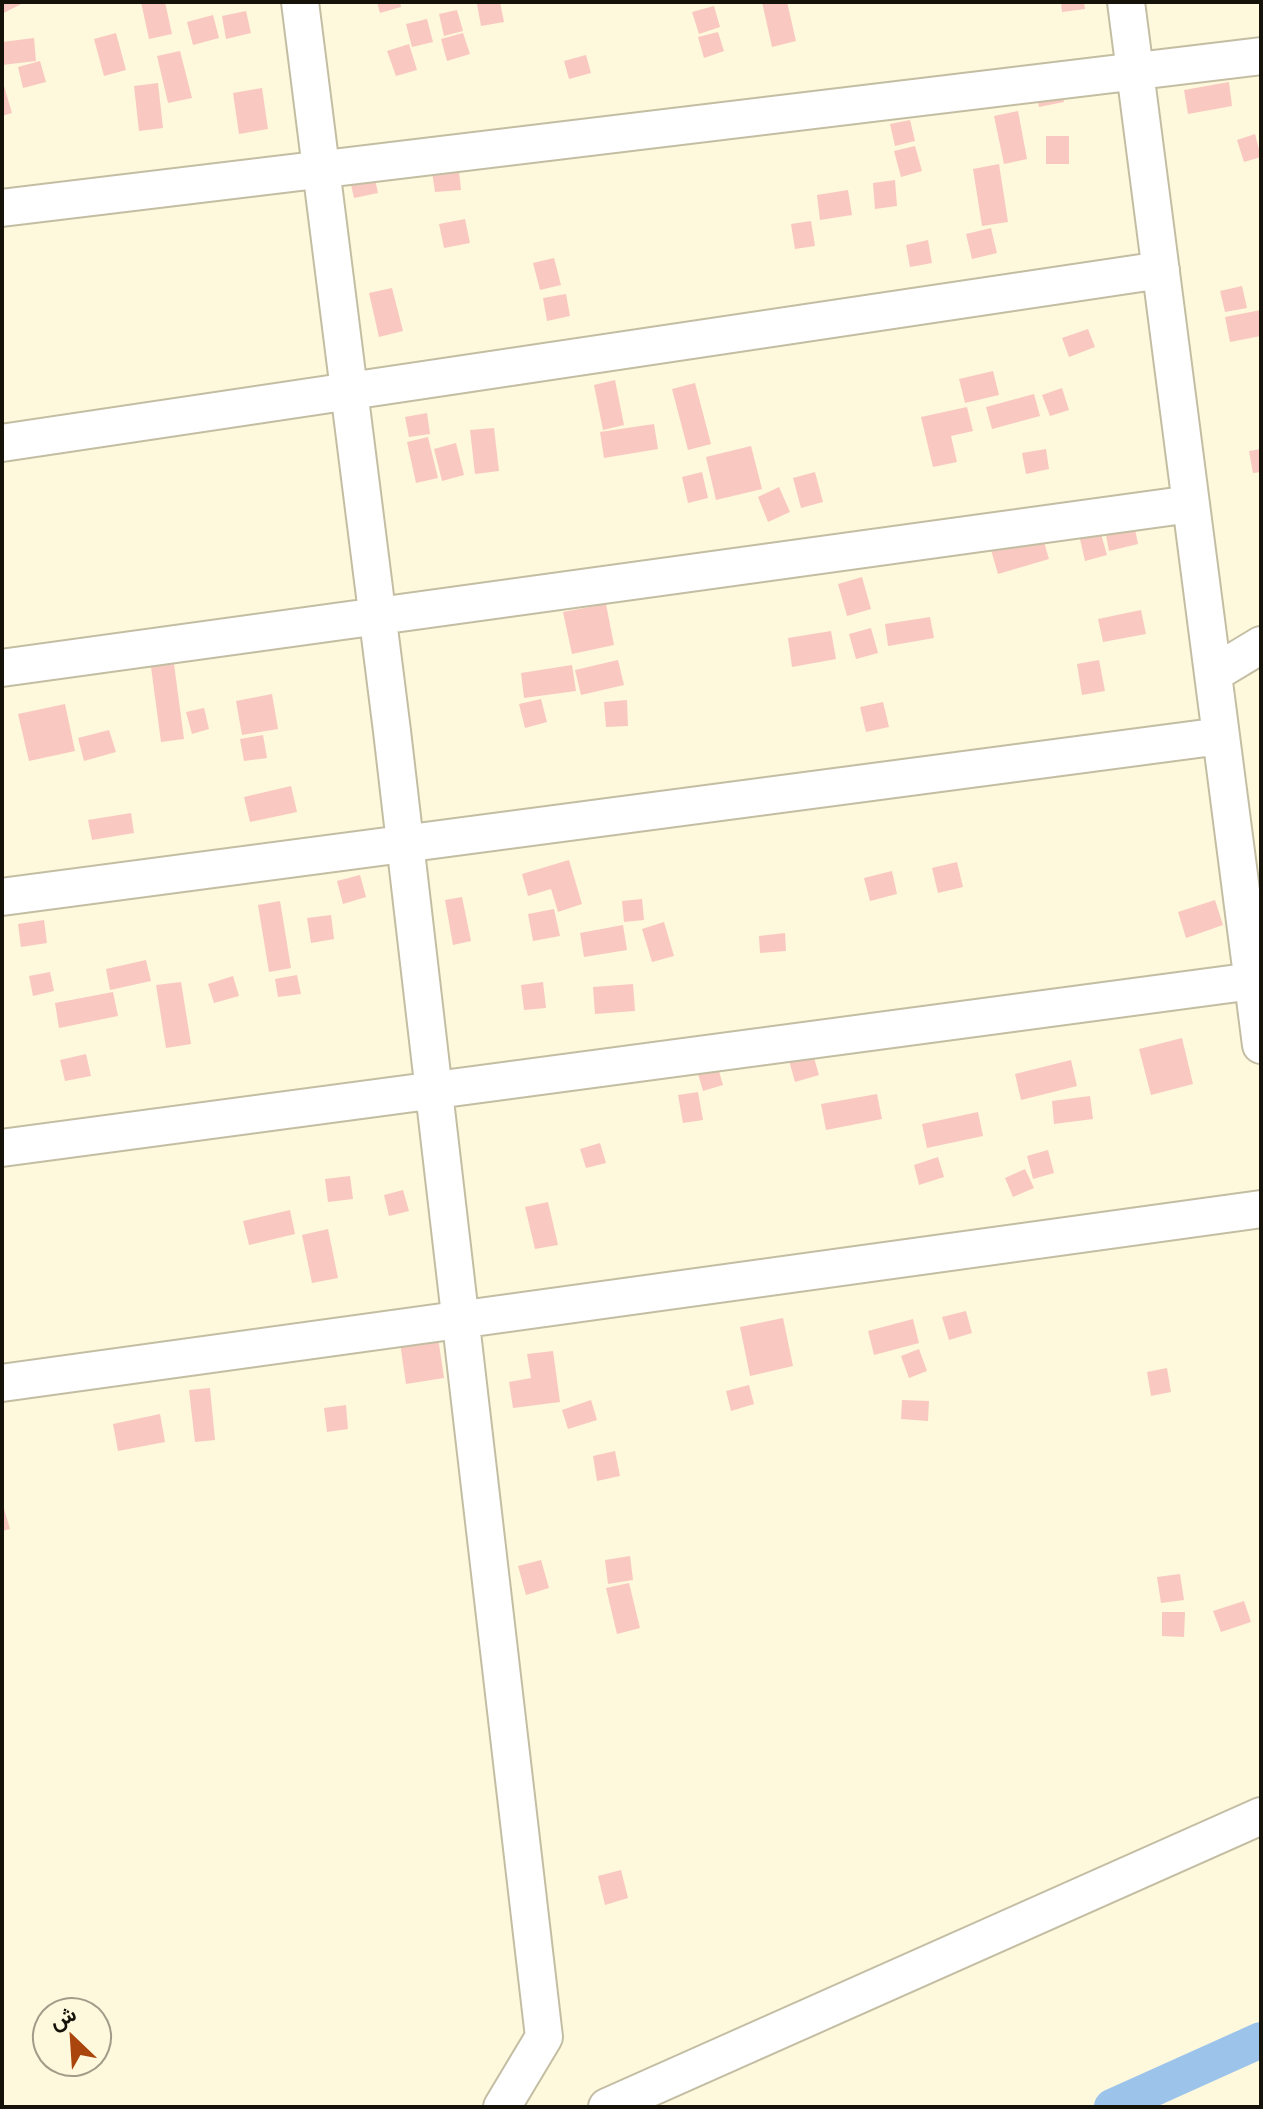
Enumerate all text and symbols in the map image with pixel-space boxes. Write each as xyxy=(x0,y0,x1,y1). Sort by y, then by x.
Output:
text: ش xyxy=(44,1996,82,2038)
north arrow xyxy=(32,1997,112,2077)

